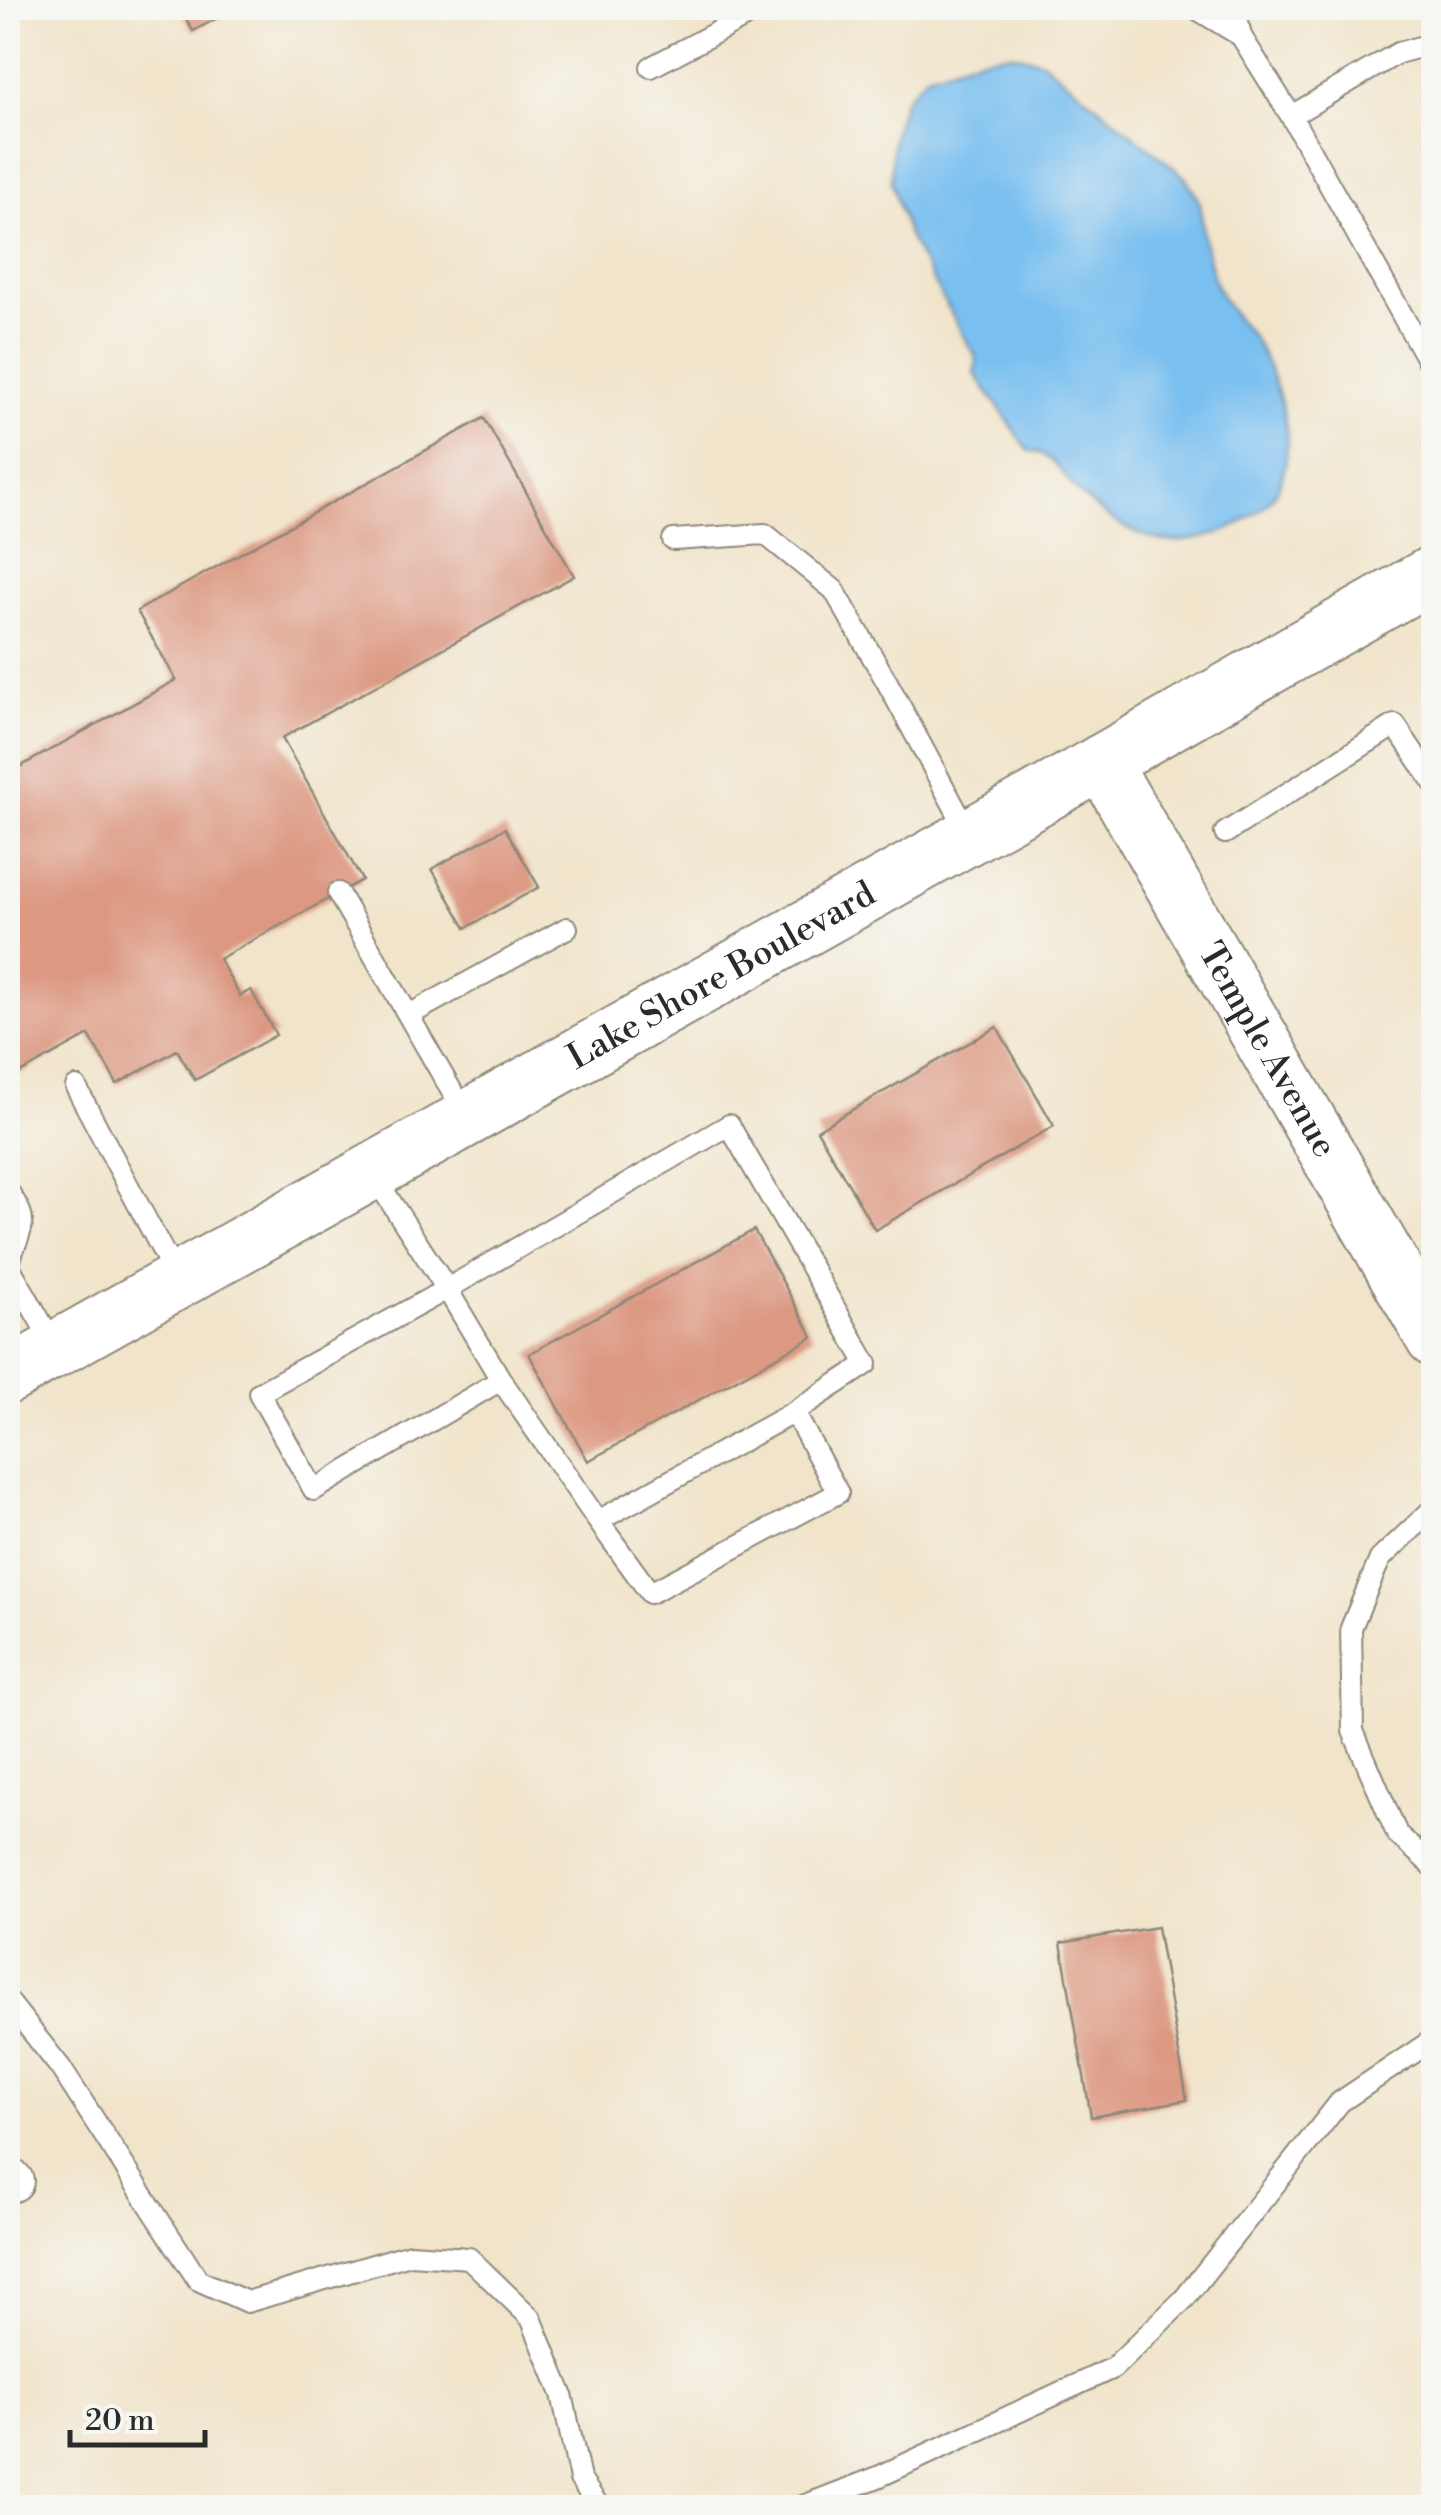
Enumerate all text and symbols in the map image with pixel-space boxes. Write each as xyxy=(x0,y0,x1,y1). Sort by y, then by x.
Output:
street label: Lake Shore Boulevard xyxy=(560,872,883,1079)
street label: Temple Avenue xyxy=(1189,935,1346,1165)
scale bar xyxy=(70,2385,205,2447)
text: 20 m xyxy=(85,2402,154,2440)

